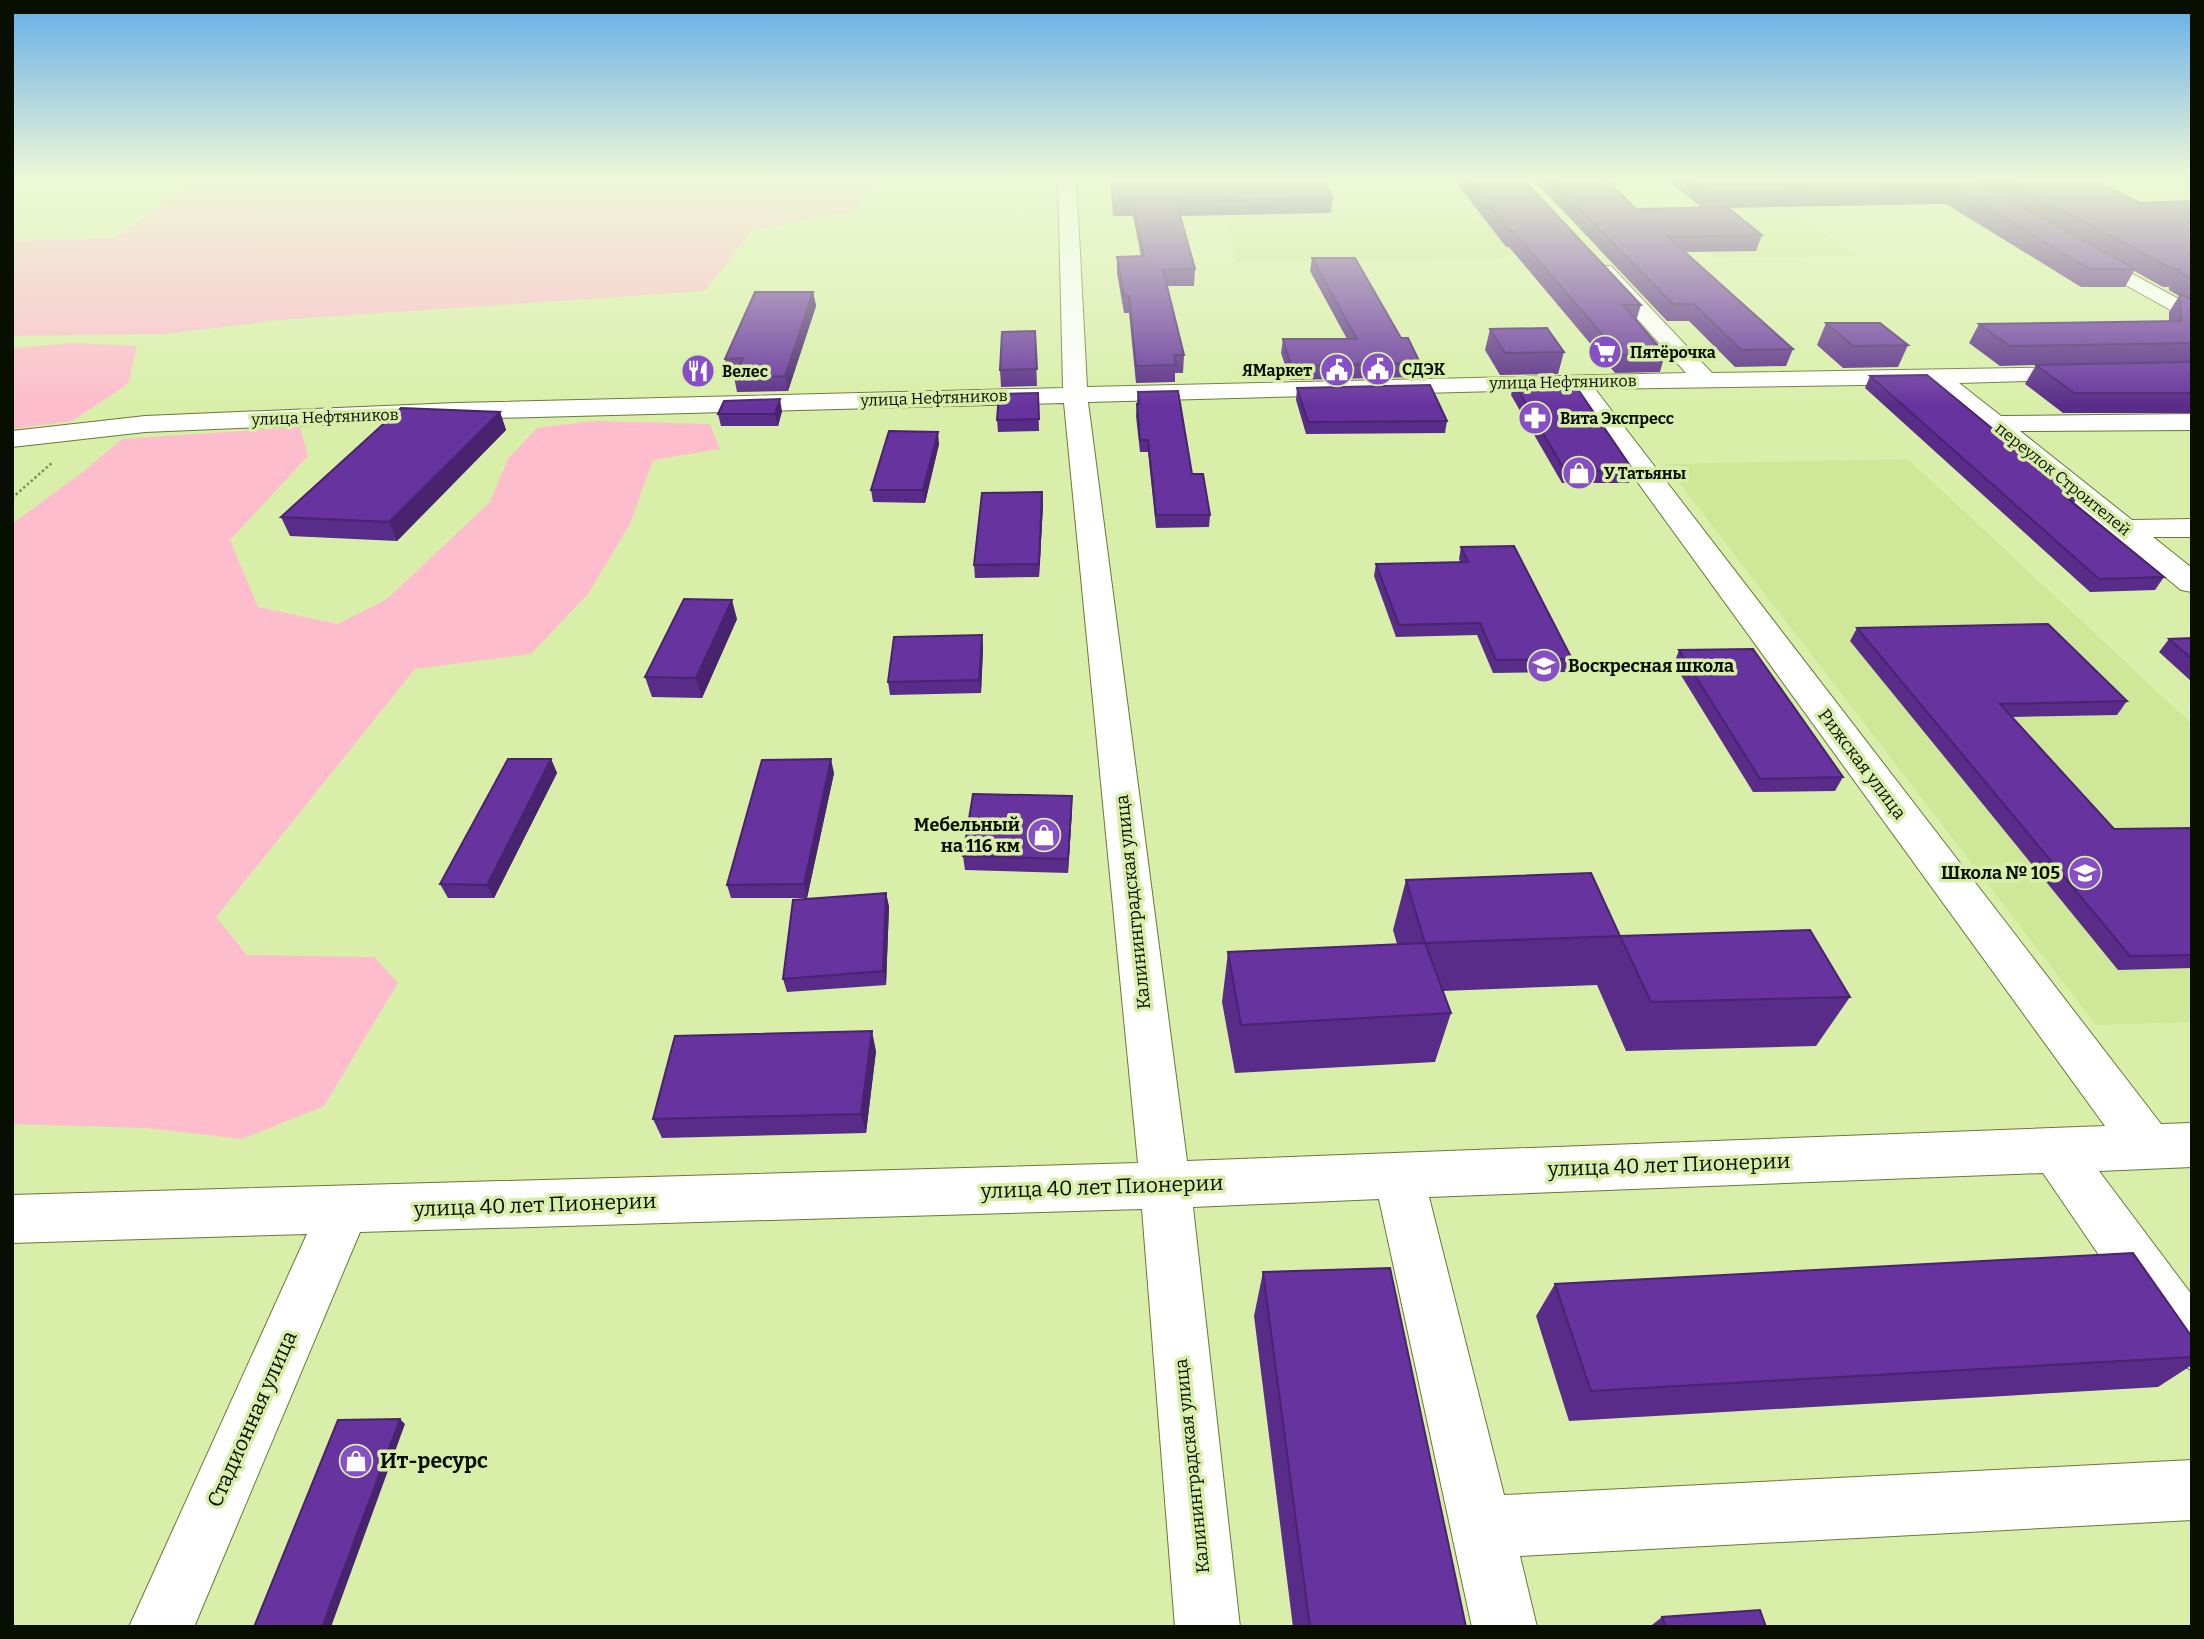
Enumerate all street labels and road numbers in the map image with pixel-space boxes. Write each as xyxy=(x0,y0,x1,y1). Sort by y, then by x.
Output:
street label: улица Нефтяников xyxy=(1488,371,1637,393)
street label: улица Нефтяников xyxy=(859,386,1008,410)
street label: улица Нефтяников xyxy=(250,405,399,429)
street label: переулок Строителей xyxy=(1992,419,2134,539)
street label: Рижская улица xyxy=(1813,704,1911,824)
street label: Калининградская улица xyxy=(1111,794,1155,1010)
street label: улица 40 лет Пионерии xyxy=(1546,1148,1791,1182)
street label: улица 40 лет Пионерии xyxy=(979,1170,1224,1204)
street label: улица 40 лет Пионерии xyxy=(412,1188,657,1222)
street label: Стадионная улица xyxy=(201,1326,303,1511)
street label: Калининградская улица xyxy=(1170,1358,1214,1574)

